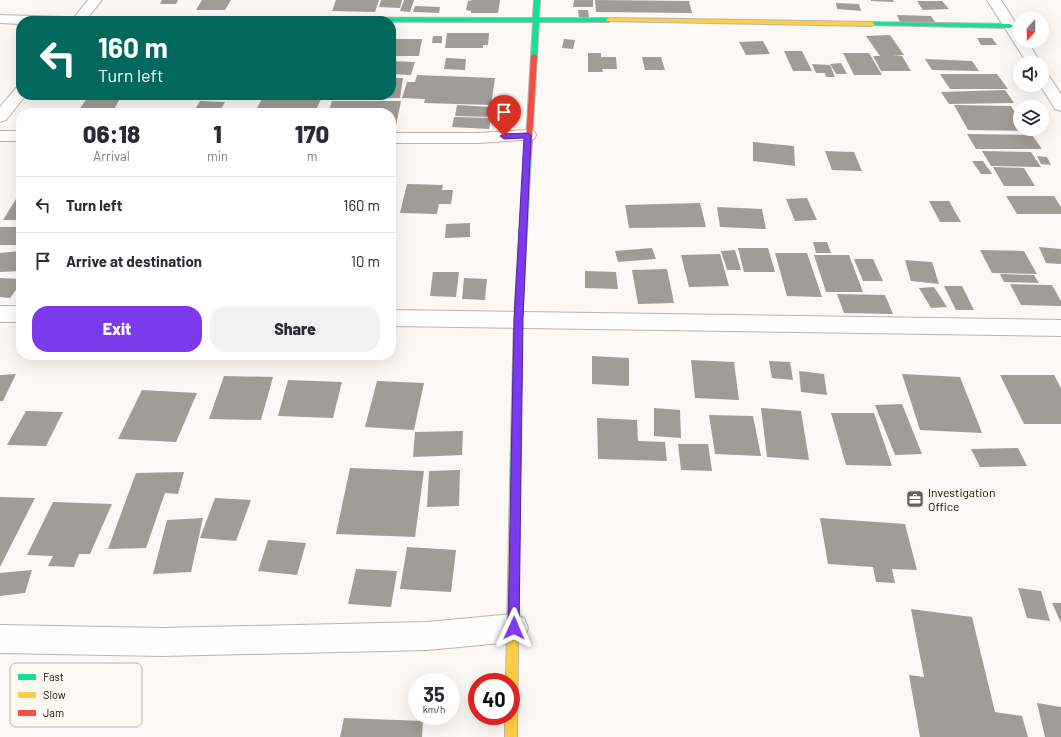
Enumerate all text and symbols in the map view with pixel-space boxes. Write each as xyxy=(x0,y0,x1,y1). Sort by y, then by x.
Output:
north arrow xyxy=(1013,12,1049,48)
map controls xyxy=(1013,12,1049,136)
text: 160 m xyxy=(98,30,168,64)
icon: left xyxy=(32,32,84,84)
button: sound xyxy=(1013,56,1049,92)
text: Turn left xyxy=(98,64,164,86)
pin xyxy=(487,95,521,136)
button: layers xyxy=(1013,100,1049,136)
icon: arrive xyxy=(493,101,515,123)
text: 06:18 xyxy=(83,119,140,148)
text: 1 xyxy=(213,119,222,148)
text: 170 xyxy=(295,119,329,148)
text: Arrival xyxy=(93,148,130,164)
text: min xyxy=(207,148,228,164)
text: m xyxy=(307,148,317,164)
icon: left xyxy=(32,194,54,216)
text: Turn left xyxy=(66,196,122,214)
text: 160 m xyxy=(343,196,380,214)
icon: arrive xyxy=(32,250,54,272)
text: Arrive at destination xyxy=(66,252,202,270)
text: 10 m xyxy=(351,252,380,270)
button: Exit xyxy=(32,306,202,352)
button: Share xyxy=(210,306,380,352)
place label: Investigation Office xyxy=(928,485,995,513)
office icon: Investigation Office xyxy=(905,489,925,509)
position arrow xyxy=(493,607,535,649)
legend xyxy=(10,663,142,727)
text: Fast xyxy=(43,670,64,683)
speed limit sign: 40 xyxy=(468,673,520,725)
text: 35 xyxy=(423,682,445,706)
text: Slow xyxy=(43,688,66,701)
text: km/h xyxy=(423,703,445,715)
text: Jam xyxy=(43,706,64,719)

